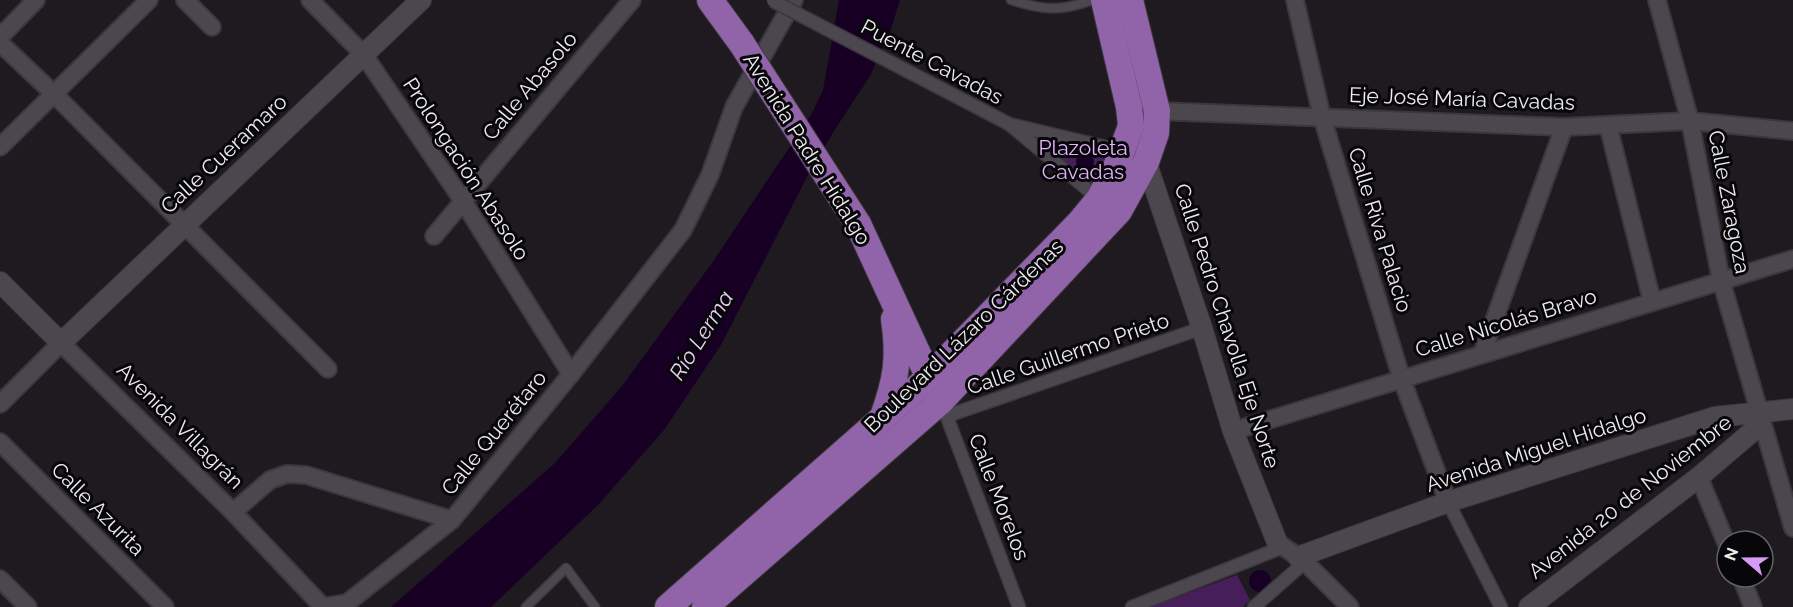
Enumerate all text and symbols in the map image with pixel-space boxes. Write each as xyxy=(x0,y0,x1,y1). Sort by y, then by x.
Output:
street label: Puente Cavadas xyxy=(857,14,1007,109)
street label: Calle Abasolo xyxy=(477,26,582,145)
street label: Avenida Padre Hidalgo xyxy=(738,48,877,249)
street label: Prolongación Abasolo xyxy=(398,73,535,265)
street label: Eje José María Cavadas xyxy=(1349,82,1575,115)
street label: Calle Cueramaro xyxy=(155,89,292,218)
street label: Calle Zaragoza xyxy=(1703,128,1756,276)
park label: Plazoleta Cavadas xyxy=(1038,135,1128,184)
street label: Calle Riva Palacio xyxy=(1344,144,1417,315)
street label: Calle Pedro Chavolla Eje Norte xyxy=(1170,180,1285,471)
street label: Boulevard Lázaro Cárdenas xyxy=(859,234,1068,437)
street label: Calle Nicolás Bravo xyxy=(1412,283,1599,362)
water label: Río Lerma xyxy=(663,286,739,384)
street label: Calle Guillermo Prieto xyxy=(964,307,1172,400)
street label: Avenida Villagrán xyxy=(112,357,249,494)
street label: Calle Querétaro xyxy=(436,365,551,500)
street label: Avenida Miguel Hidalgo xyxy=(1422,402,1649,497)
street label: Avenida 20 de Noviembre xyxy=(1523,410,1737,584)
street label: Calle Morelos xyxy=(964,430,1035,564)
street label: Calle Azurita xyxy=(46,457,150,561)
north arrow xyxy=(1715,529,1775,589)

